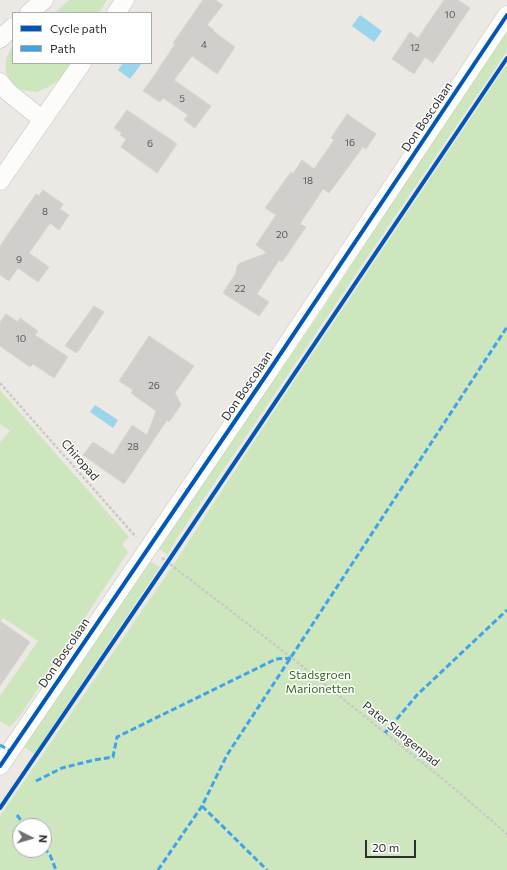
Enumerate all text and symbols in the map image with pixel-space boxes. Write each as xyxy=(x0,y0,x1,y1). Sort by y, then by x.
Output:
house number: 10 xyxy=(445,9,455,21)
legend xyxy=(12,12,152,64)
text: Cycle path xyxy=(50,21,107,35)
house number: 4 xyxy=(201,39,207,51)
text: Path xyxy=(50,41,76,55)
house number: 12 xyxy=(410,42,420,54)
street label: Don Boscolaan xyxy=(398,79,456,155)
house number: 5 xyxy=(179,93,185,105)
house number: 16 xyxy=(345,137,355,149)
house number: 6 xyxy=(147,138,153,150)
house number: 18 xyxy=(303,175,313,187)
house number: 8 xyxy=(42,206,48,218)
house number: 20 xyxy=(276,229,288,241)
house number: 9 xyxy=(16,254,22,266)
house number: 22 xyxy=(234,283,246,295)
house number: 10 xyxy=(16,333,26,345)
street label: Don Boscolaan xyxy=(218,348,276,424)
house number: 26 xyxy=(148,380,160,392)
street label: Chiropad xyxy=(58,436,102,484)
house number: 28 xyxy=(127,441,139,453)
street label: Don Boscolaan xyxy=(35,615,93,691)
park label: Stadsgroen Marionetten xyxy=(286,668,354,696)
street label: Pater Slangenpad xyxy=(359,698,443,770)
north arrow xyxy=(12,818,52,858)
scale bar xyxy=(367,832,418,858)
text: N xyxy=(37,834,50,844)
text: 20 m xyxy=(372,840,399,854)

